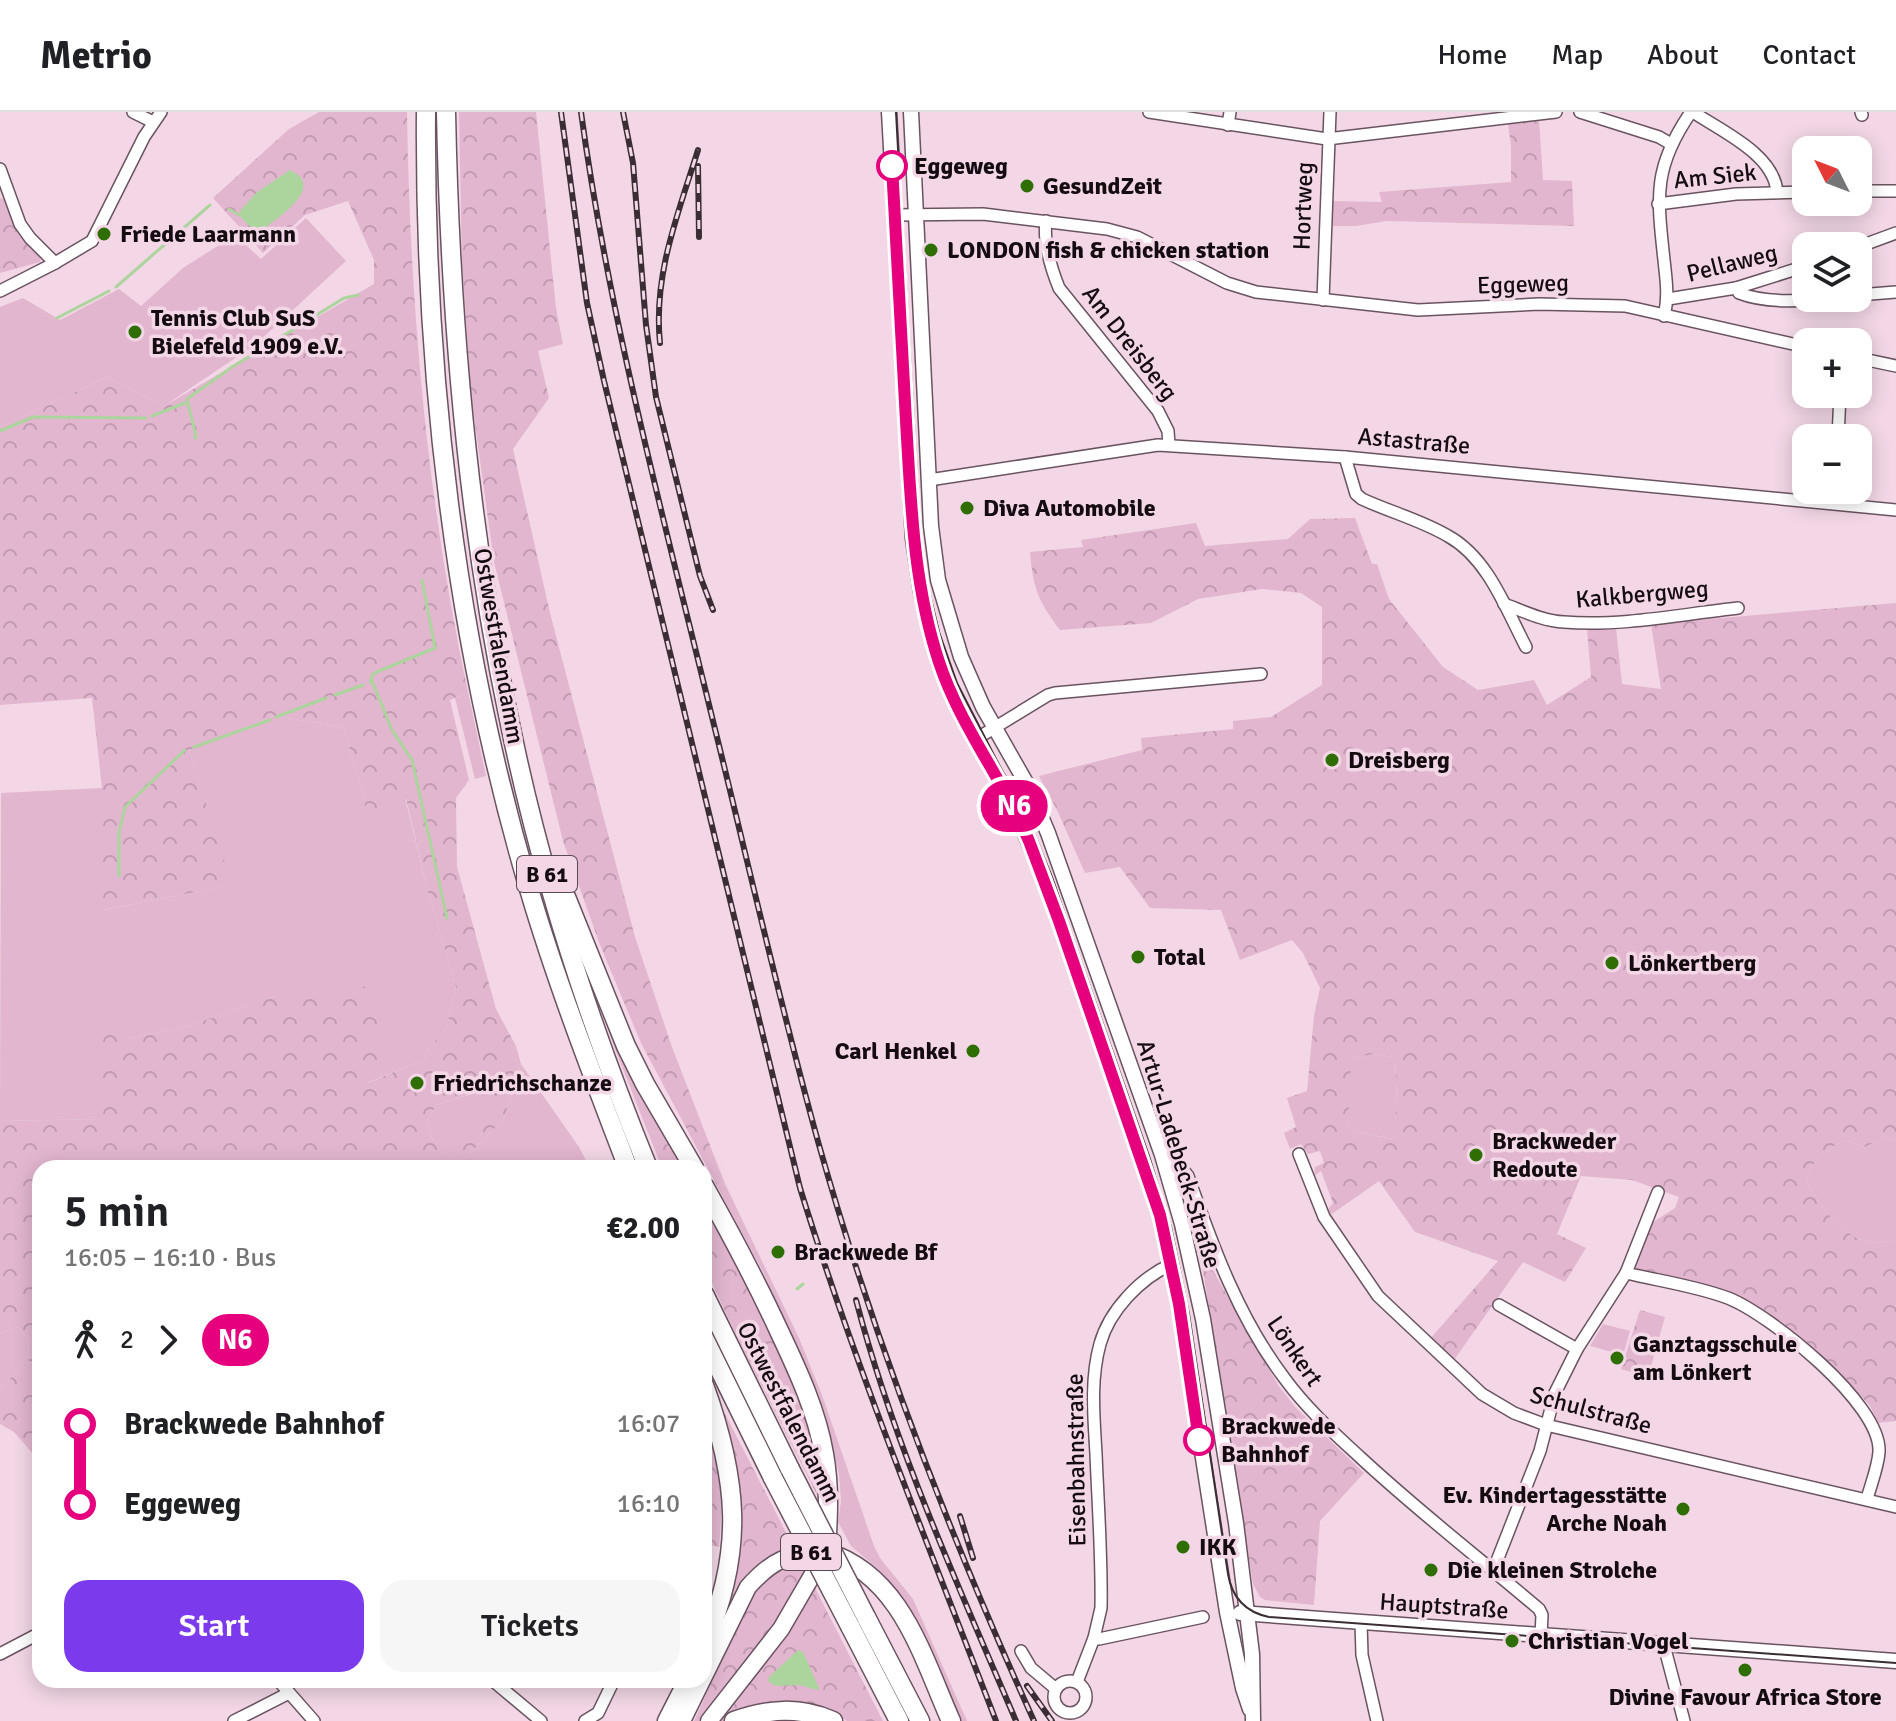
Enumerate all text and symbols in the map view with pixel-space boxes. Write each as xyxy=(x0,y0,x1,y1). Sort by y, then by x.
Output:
text: Metrio xyxy=(40,32,152,79)
text: Home xyxy=(1438,38,1507,72)
text: Map xyxy=(1551,38,1603,72)
text: About xyxy=(1647,38,1719,72)
text: Contact xyxy=(1763,38,1856,72)
north arrow xyxy=(1792,136,1872,216)
map controls xyxy=(1792,136,1872,504)
marker: Eggeweg xyxy=(877,151,907,181)
place label: Eggeweg xyxy=(914,151,1008,181)
street label: Am Siek xyxy=(1672,157,1758,195)
street label: Hortweg xyxy=(1286,161,1320,251)
place label: GesundZeit xyxy=(1043,171,1162,201)
marker: GesundZeit xyxy=(1018,177,1036,195)
place label: Friede Laarmann xyxy=(120,219,296,249)
marker: Friede Laarmann xyxy=(95,225,113,243)
button: layers xyxy=(1792,232,1872,312)
place label: LONDON fish & chicken station xyxy=(947,235,1269,265)
street label: Pellaweg xyxy=(1684,237,1780,289)
marker: LONDON fish & chicken station xyxy=(922,241,940,259)
street label: Eggeweg xyxy=(1476,267,1570,301)
street label: Am Dreisberg xyxy=(1076,279,1184,407)
place label: Tennis Club SuS Bielefeld 1909 e.V. xyxy=(151,303,344,361)
marker: Tennis Club SuS Bielefeld 1909 e.V. xyxy=(126,323,144,341)
button: + xyxy=(1792,328,1872,408)
street label: Astastraße xyxy=(1357,421,1471,461)
button: − xyxy=(1792,424,1872,504)
place label: Diva Automobile xyxy=(983,493,1156,523)
marker: Diva Automobile xyxy=(958,499,976,517)
street label: Ostwestfalendamm xyxy=(467,546,531,746)
street label: Kalkbergweg xyxy=(1574,573,1710,615)
place label: Dreisberg xyxy=(1348,745,1450,775)
marker: Dreisberg xyxy=(1323,751,1341,769)
line badge: N6 xyxy=(978,780,1050,832)
text: N6 xyxy=(997,789,1031,823)
road number: B 61 xyxy=(517,856,577,892)
place label: Total xyxy=(1154,942,1206,972)
marker: Total xyxy=(1129,948,1147,966)
place label: Lönkertberg xyxy=(1628,948,1756,978)
marker: Lönkertberg xyxy=(1603,954,1621,972)
place label: Carl Henkel xyxy=(835,1036,957,1066)
street label: Artur-Ladebeck-Straße xyxy=(1130,1036,1228,1272)
marker: Carl Henkel xyxy=(964,1042,982,1060)
place label: Friedrichschanze xyxy=(433,1068,612,1098)
marker: Friedrichschanze xyxy=(408,1074,426,1092)
place label: Brackweder Redoute xyxy=(1492,1126,1617,1184)
marker: Brackweder Redoute xyxy=(1467,1146,1485,1164)
text: 5 min xyxy=(64,1185,169,1239)
text: €2.00 xyxy=(607,1210,680,1247)
place label: Brackwede Bf xyxy=(794,1237,938,1267)
text: 16:05 – 16:10 · Bus xyxy=(64,1242,276,1274)
marker: Brackwede Bf xyxy=(769,1243,787,1261)
street label: Lönkert xyxy=(1261,1310,1329,1392)
street label: Ostwestfalendamm xyxy=(731,1317,847,1507)
icon: walk xyxy=(64,1318,108,1362)
icon: forward xyxy=(146,1318,190,1362)
text: N6 xyxy=(218,1323,253,1357)
text: 2 xyxy=(120,1324,134,1356)
place label: Ganztagsschule am Lönkert xyxy=(1633,1329,1797,1387)
marker: Ganztagsschule am Lönkert xyxy=(1608,1349,1626,1367)
street label: Eisenbahnstraße xyxy=(1059,1373,1093,1547)
street label: Schulstraße xyxy=(1527,1379,1655,1441)
text: Brackwede Bahnhof xyxy=(124,1406,383,1443)
text: 16:07 xyxy=(617,1408,680,1440)
place label: Brackwede Bahnhof xyxy=(1221,1411,1336,1469)
marker: Brackwede Bahnhof xyxy=(1184,1425,1214,1455)
place label: Ev. Kindertagesstätte Arche Noah xyxy=(1442,1480,1667,1538)
text: Eggeweg xyxy=(124,1486,241,1523)
text: 16:10 xyxy=(617,1488,680,1520)
marker: Ev. Kindertagesstätte Arche Noah xyxy=(1674,1500,1692,1518)
place label: IKK xyxy=(1199,1532,1236,1562)
road number: B 61 xyxy=(781,1534,841,1570)
marker: IKK xyxy=(1174,1538,1192,1556)
place label: Die kleinen Strolche xyxy=(1447,1555,1657,1585)
marker: Die kleinen Strolche xyxy=(1422,1561,1440,1579)
button: Start xyxy=(64,1580,364,1672)
button: Tickets xyxy=(380,1580,680,1672)
street label: Hauptstraße xyxy=(1378,1587,1510,1625)
place label: Christian Vogel xyxy=(1528,1626,1689,1656)
marker: Christian Vogel xyxy=(1503,1632,1521,1650)
marker: Divine Favour Africa Store xyxy=(1736,1661,1754,1679)
place label: Divine Favour Africa Store xyxy=(1608,1682,1882,1712)

